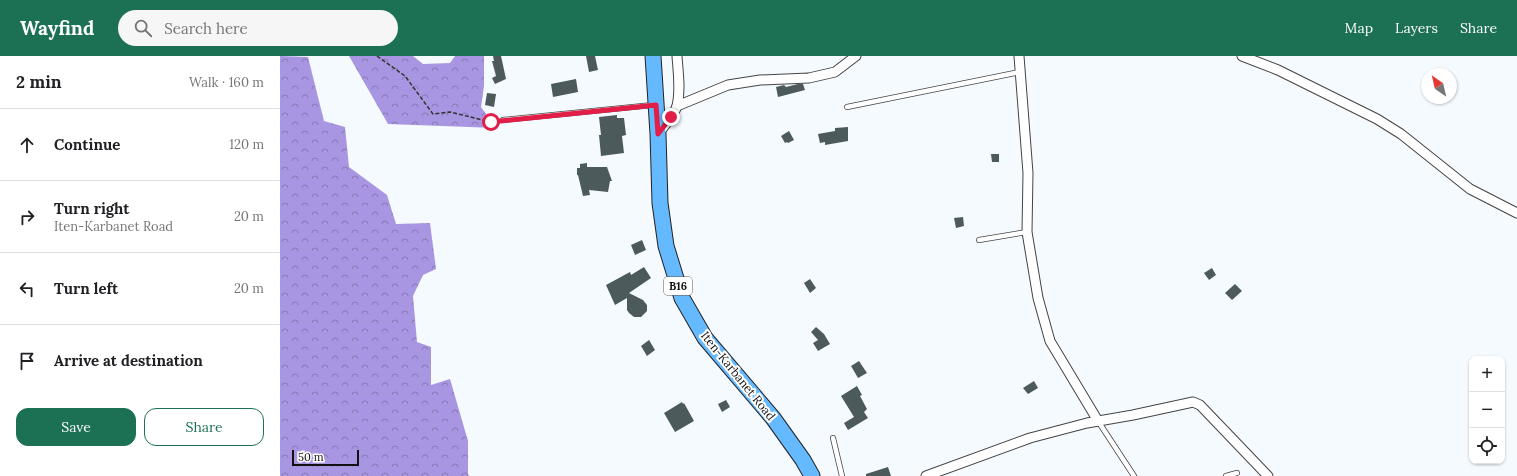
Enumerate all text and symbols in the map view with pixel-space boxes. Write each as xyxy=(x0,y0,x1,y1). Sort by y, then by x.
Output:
search box xyxy=(118,10,398,46)
text: Wayfind xyxy=(20,16,94,40)
icon: search xyxy=(132,17,154,39)
text: Search here xyxy=(164,19,248,38)
text: Map xyxy=(1345,19,1373,37)
text: Layers xyxy=(1395,19,1438,37)
text: Share xyxy=(1460,19,1497,37)
north arrow xyxy=(1421,68,1457,104)
text: 2 min xyxy=(16,71,62,93)
text: Walk · 160 m xyxy=(189,74,264,91)
route end xyxy=(662,108,680,126)
route start xyxy=(482,113,500,131)
icon: ahead xyxy=(16,134,38,156)
text: Continue xyxy=(54,135,120,154)
text: 120 m xyxy=(229,136,264,153)
text: Turn right xyxy=(54,199,130,218)
icon: right xyxy=(16,206,38,228)
text: 20 m xyxy=(234,208,264,225)
text: Iten-Karbanet Road xyxy=(54,218,173,235)
road number: B16 xyxy=(664,277,692,295)
icon: left xyxy=(16,278,38,300)
text: Turn left xyxy=(54,279,118,298)
text: 20 m xyxy=(234,280,264,297)
street label: Iten-Karbanet Road xyxy=(698,328,779,423)
icon: arrive xyxy=(16,350,38,372)
text: Arrive at destination xyxy=(54,351,203,370)
map controls xyxy=(1469,356,1505,464)
button: + xyxy=(1469,356,1505,392)
button: − xyxy=(1469,392,1505,428)
button: Save xyxy=(16,408,136,446)
button: Share xyxy=(144,408,264,446)
button: locate xyxy=(1469,428,1505,464)
scale bar xyxy=(292,448,359,467)
text: 50 m xyxy=(298,450,324,464)

